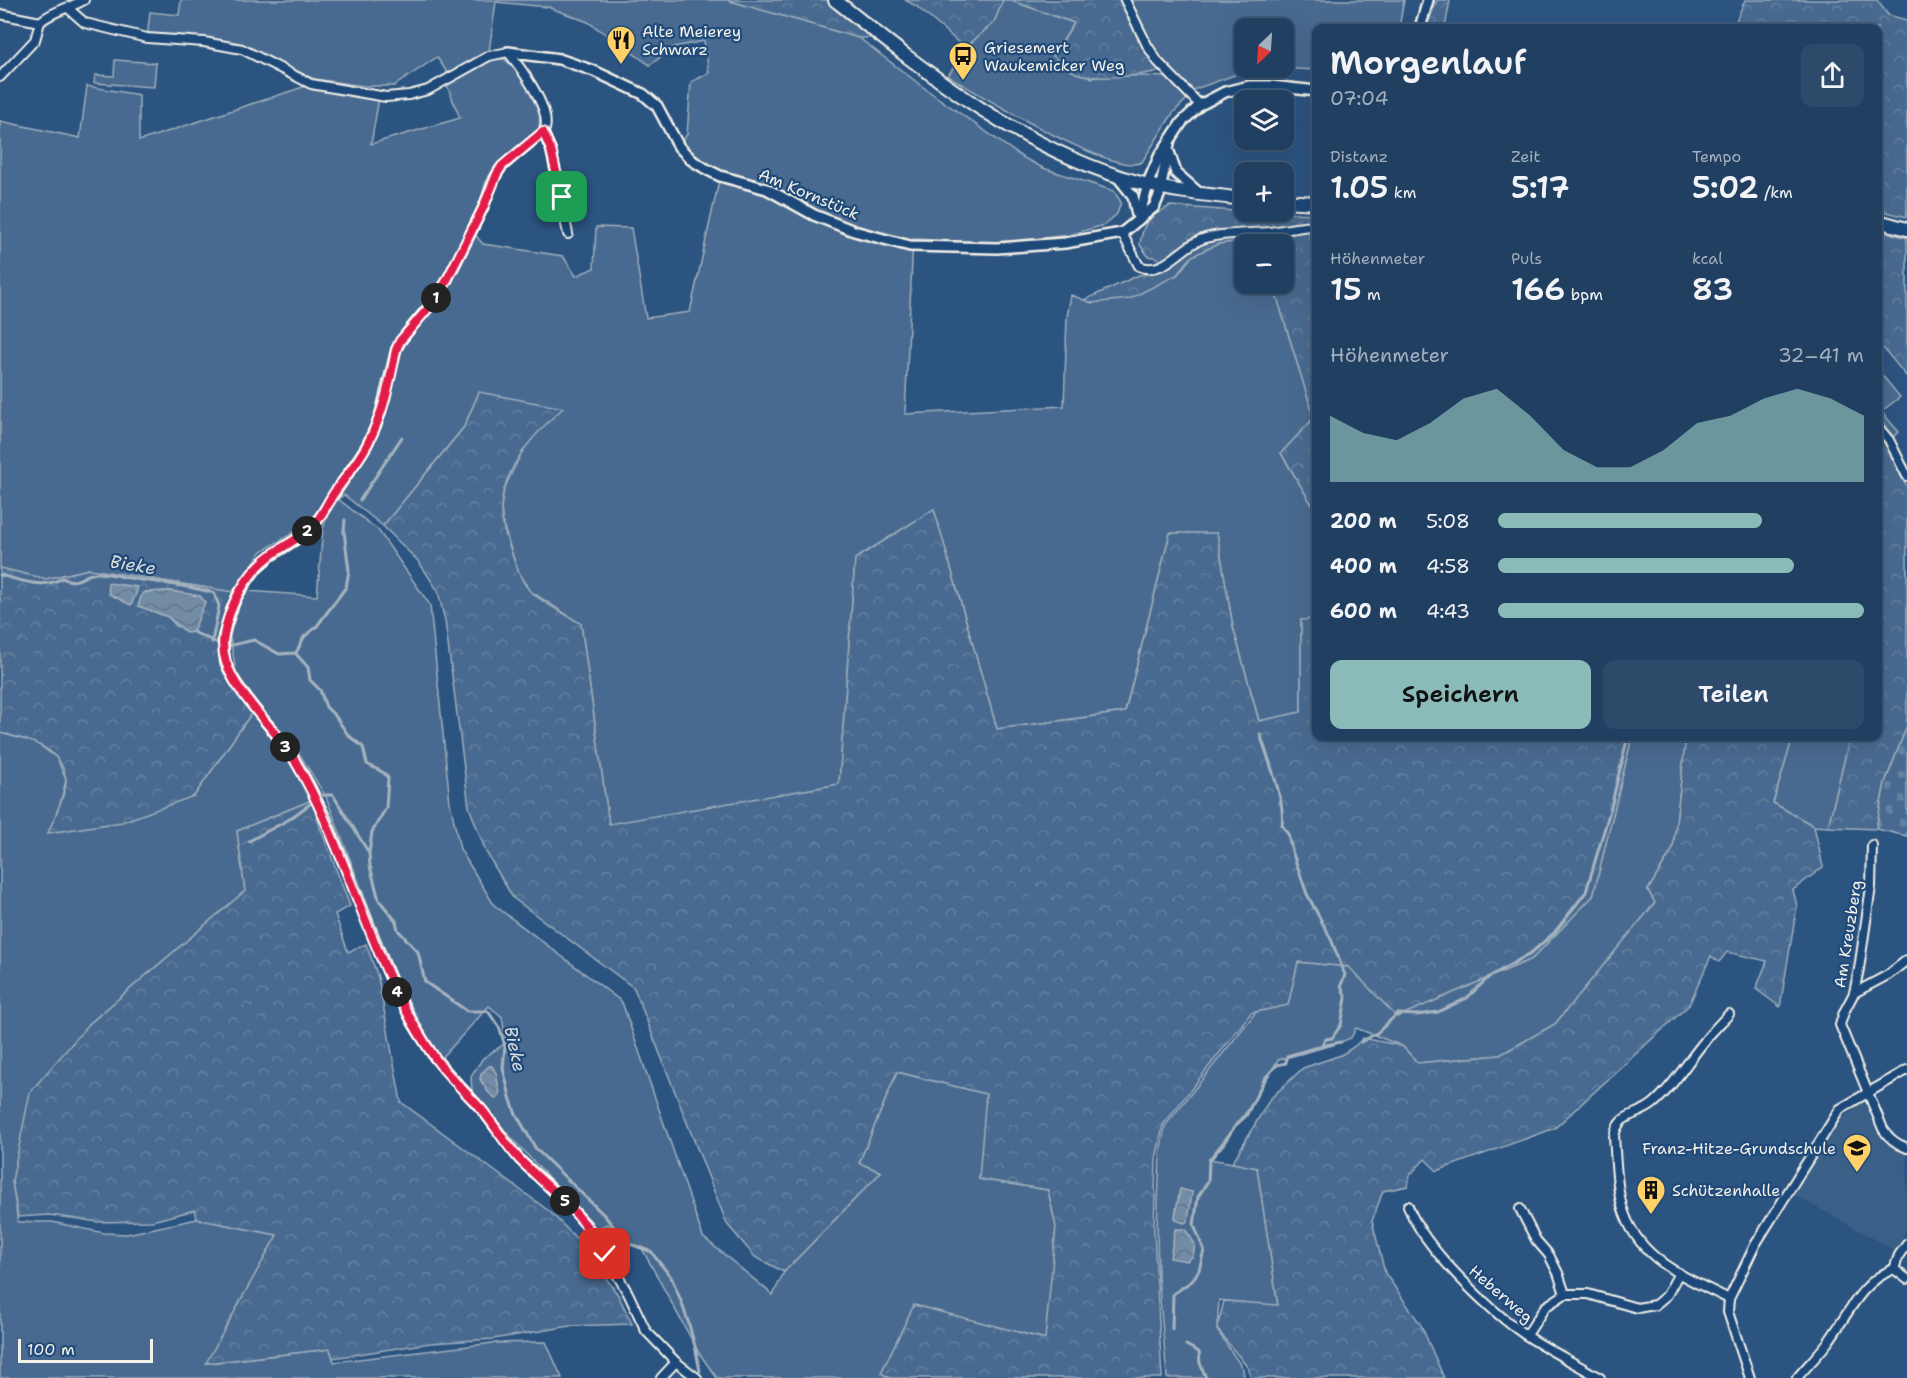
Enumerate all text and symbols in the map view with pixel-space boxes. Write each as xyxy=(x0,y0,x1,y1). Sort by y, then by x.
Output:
north arrow xyxy=(1234,18,1294,78)
map controls xyxy=(1234,18,1294,294)
place label: Alte Meierey Schwarz xyxy=(642,21,741,60)
restaurant icon: Alte Meierey Schwarz xyxy=(605,24,637,66)
place label: Griesemert Waukemicker Weg xyxy=(984,37,1125,76)
bus stop icon: Griesemert Waukemicker Weg xyxy=(947,40,979,82)
text: Morgenlauf xyxy=(1330,40,1526,85)
button: share xyxy=(1801,44,1864,107)
text: 07:04 xyxy=(1330,85,1388,111)
button: layers xyxy=(1234,90,1294,150)
text: Distanz xyxy=(1330,146,1388,167)
text: Zeit xyxy=(1511,146,1540,167)
text: Tempo xyxy=(1692,146,1741,167)
button: + xyxy=(1234,162,1294,222)
street label: Am Kornstück xyxy=(756,163,862,225)
text: 1.05 xyxy=(1330,167,1388,208)
text: 5:17 xyxy=(1511,167,1569,208)
text: 5:02 xyxy=(1692,167,1759,208)
pin xyxy=(536,171,587,222)
icon: arrive xyxy=(545,180,578,213)
text: km xyxy=(1388,182,1417,203)
text: /km xyxy=(1759,182,1793,203)
button: − xyxy=(1234,234,1294,294)
text: Höhenmeter xyxy=(1330,248,1425,269)
text: Puls xyxy=(1511,248,1542,269)
text: kcal xyxy=(1692,248,1723,269)
text: 15 xyxy=(1330,269,1362,310)
text: 166 xyxy=(1511,269,1565,310)
text: 83 xyxy=(1692,269,1733,310)
pin: 1 xyxy=(421,283,451,313)
text: m xyxy=(1362,284,1381,305)
text: bpm xyxy=(1565,284,1603,305)
text: 1 xyxy=(432,287,440,308)
text: Höhenmeter xyxy=(1330,342,1449,368)
text: 32–41 m xyxy=(1778,342,1864,368)
text: 200 m xyxy=(1330,508,1397,534)
text: 5:08 xyxy=(1426,508,1470,534)
pin: 2 xyxy=(292,516,322,546)
text: 2 xyxy=(301,520,313,541)
water label: Bieke xyxy=(108,550,158,580)
text: 400 m xyxy=(1330,553,1397,579)
text: 4:58 xyxy=(1426,553,1470,579)
text: 600 m xyxy=(1330,598,1397,624)
text: 4:43 xyxy=(1426,598,1470,624)
button: Speichern xyxy=(1330,660,1591,729)
button: Teilen xyxy=(1603,660,1864,729)
pin: 3 xyxy=(270,732,300,762)
text: 3 xyxy=(279,736,291,757)
street label: Am Kreuzberg xyxy=(1829,878,1867,989)
pin: 4 xyxy=(382,977,412,1007)
text: 4 xyxy=(391,981,403,1002)
water label: Bieke xyxy=(498,1024,532,1074)
school or university icon: Franz-Hitze-Grundschule xyxy=(1841,1132,1873,1174)
place label: Franz-Hitze-Grundschule xyxy=(1642,1138,1836,1159)
building icon: Schützenhalle xyxy=(1635,1174,1667,1216)
place label: Schützenhalle xyxy=(1672,1180,1780,1201)
pin: 5 xyxy=(550,1186,580,1216)
text: 5 xyxy=(560,1190,570,1211)
pin xyxy=(579,1228,630,1279)
icon: check xyxy=(588,1237,621,1270)
street label: Heberweg xyxy=(1465,1260,1538,1328)
scale bar xyxy=(18,1336,153,1364)
text: 100 m xyxy=(27,1339,75,1360)

